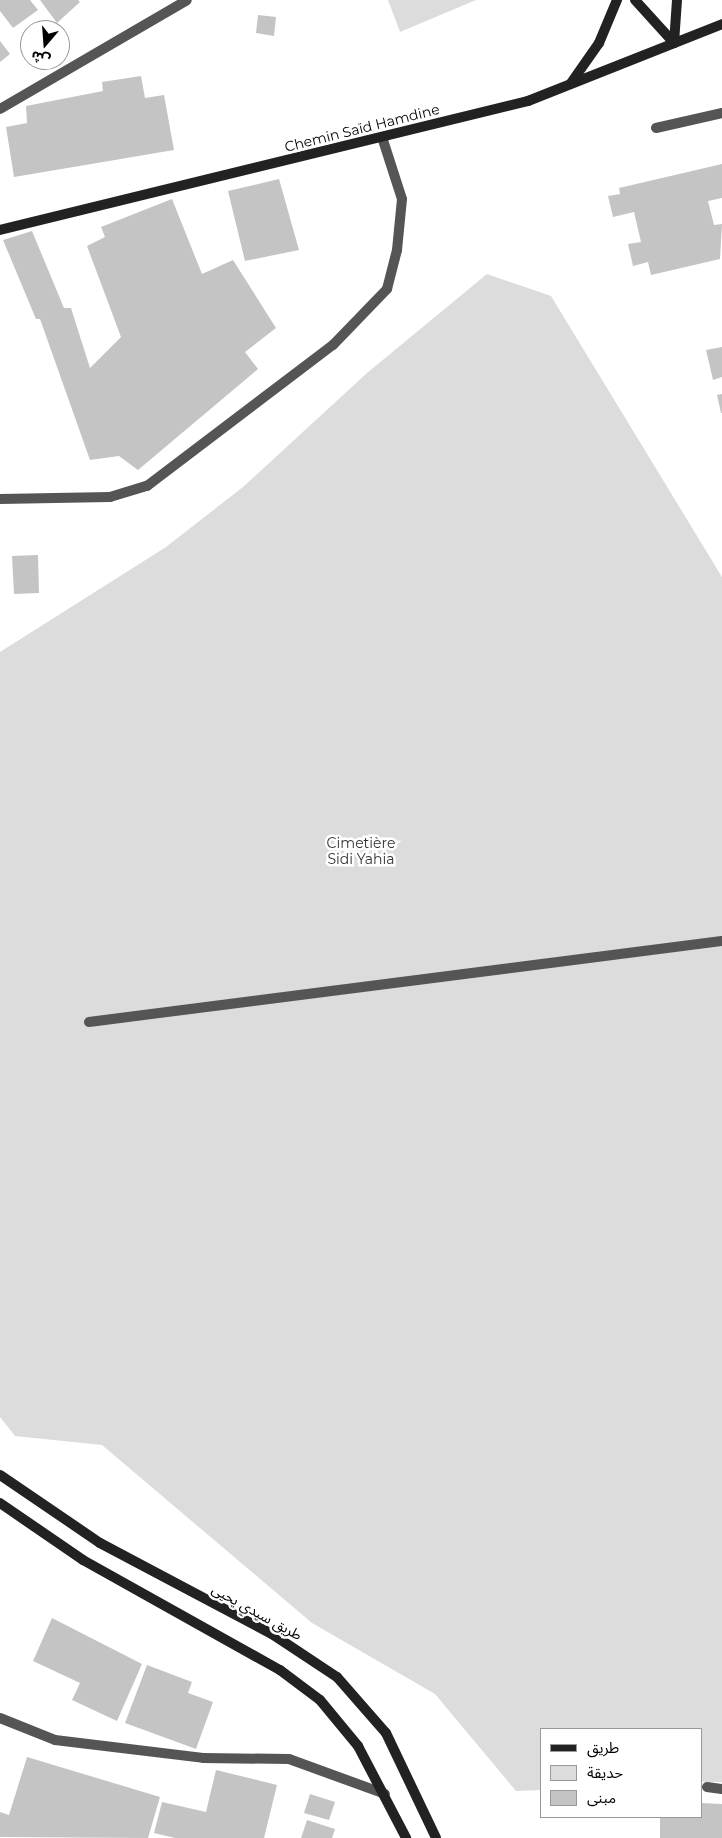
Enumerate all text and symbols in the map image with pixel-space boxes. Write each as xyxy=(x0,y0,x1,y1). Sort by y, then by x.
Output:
north arrow xyxy=(20,20,70,70)
text: ش xyxy=(29,47,53,70)
street label: Chemin Saïd Hamdine xyxy=(283,101,441,155)
park label: Cimetière Sidi Yahia xyxy=(327,835,395,868)
street label: طريق سيدي يحيى xyxy=(209,1580,305,1644)
legend xyxy=(540,1728,702,1818)
text: طريق xyxy=(587,1738,619,1757)
text: حديقة xyxy=(587,1763,623,1782)
text: مبنى xyxy=(587,1788,616,1807)

